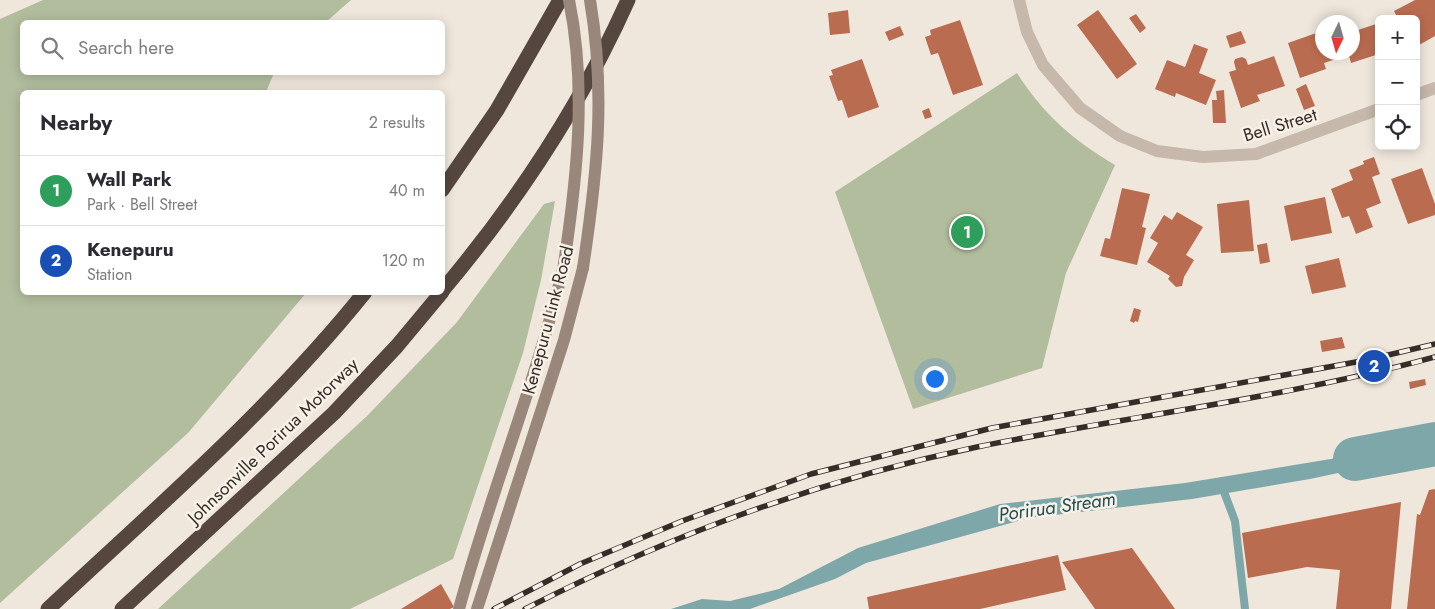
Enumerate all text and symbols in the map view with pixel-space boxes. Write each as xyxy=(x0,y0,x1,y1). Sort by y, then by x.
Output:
north arrow xyxy=(1315,15,1360,60)
map controls xyxy=(1375,15,1420,150)
button: + xyxy=(1375,15,1420,60)
search box xyxy=(20,20,445,75)
icon: search xyxy=(38,34,66,62)
text: Search here xyxy=(78,34,174,61)
button: − xyxy=(1375,60,1420,105)
street label: Bell Street xyxy=(1240,101,1321,149)
button: locate xyxy=(1375,105,1420,150)
text: Nearby xyxy=(40,108,112,138)
text: 2 results xyxy=(369,111,425,134)
text: Wall Park xyxy=(87,166,172,193)
text: 1 xyxy=(52,179,60,202)
text: 40 m xyxy=(389,179,425,202)
text: Park · Bell Street xyxy=(87,193,197,216)
pin: 1 xyxy=(951,213,983,251)
text: Kenepuru xyxy=(87,236,174,263)
street label: Kenepuru Link Road xyxy=(516,243,580,397)
text: 2 xyxy=(51,249,61,272)
text: 120 m xyxy=(382,249,425,272)
text: Station xyxy=(87,263,132,286)
pin: 2 xyxy=(1358,347,1390,385)
street label: Johnsonville Porirua Motorway xyxy=(180,352,364,531)
your location xyxy=(922,366,948,392)
water label: Porirua Stream xyxy=(997,485,1117,528)

